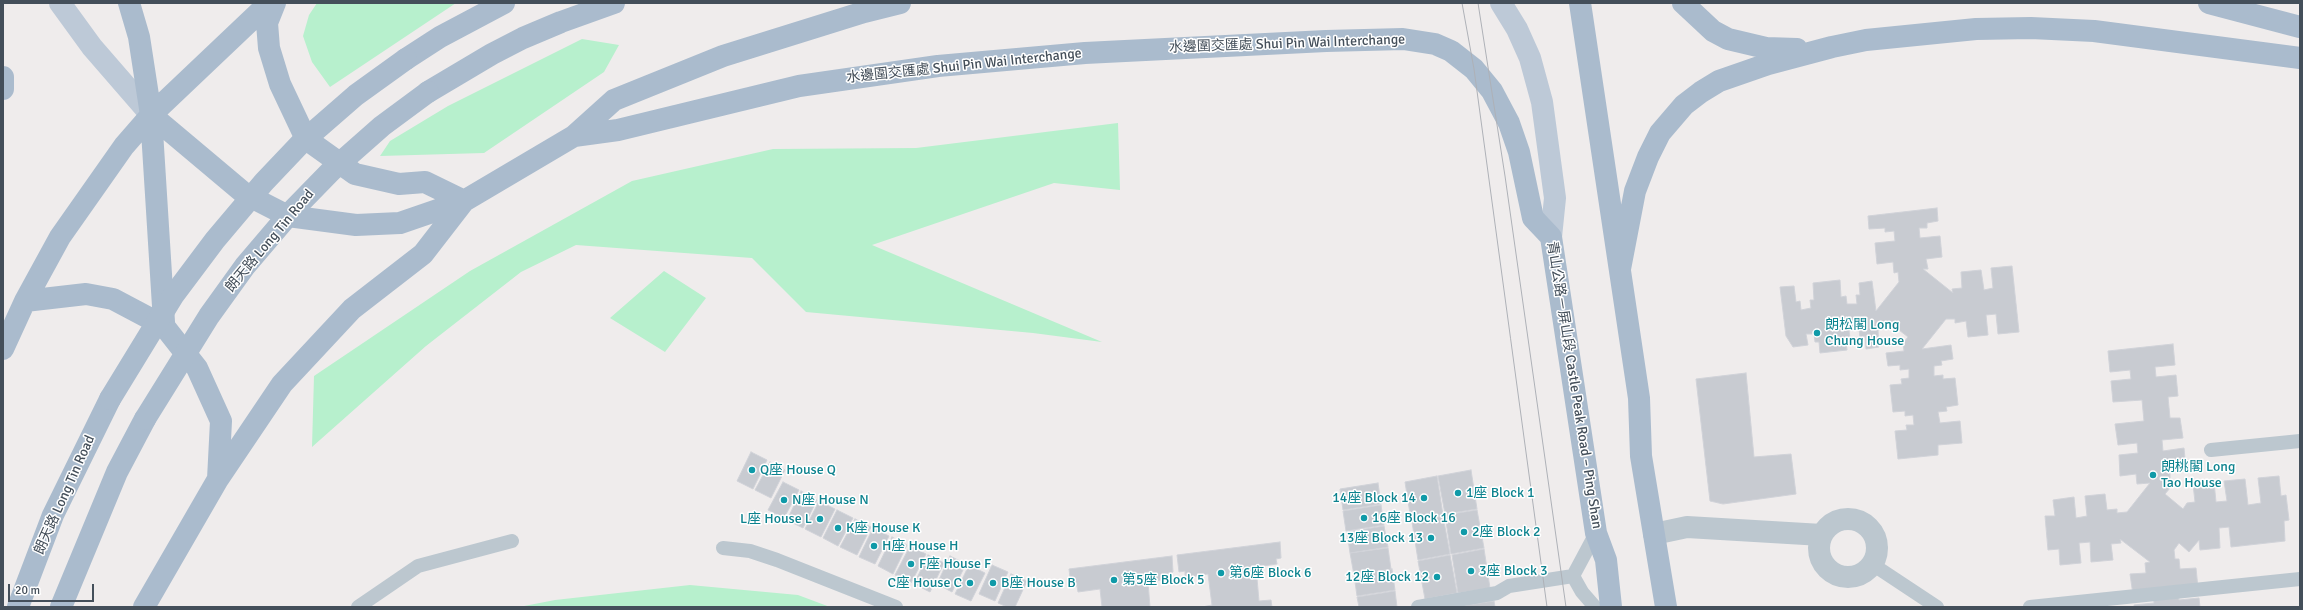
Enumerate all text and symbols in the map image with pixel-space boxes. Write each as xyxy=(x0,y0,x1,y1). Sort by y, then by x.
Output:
street label: 水邊圍交匯處 Shui Pin Wai Interchange xyxy=(1168,31,1406,57)
street label: 水邊圍交匯處 Shui Pin Wai Interchange xyxy=(845,45,1083,87)
street label: 朗天路 Long Tin Road xyxy=(222,186,318,296)
street label: 青山公路－屏山段 Castle Peak Road – Ping Shan xyxy=(1543,240,1605,530)
place label: 朗松閣 Long Chung House xyxy=(1825,317,1904,350)
marker: 朗松閣 Long Chung House xyxy=(1812,328,1822,338)
street label: 朗天路 Long Tin Road xyxy=(31,433,99,557)
place label: 朗桃閣 Long Tao House xyxy=(2161,459,2235,492)
place label: Q座 House Q xyxy=(760,462,836,478)
marker: Q座 House Q xyxy=(747,465,757,475)
marker: 朗桃閣 Long Tao House xyxy=(2148,470,2158,480)
place label: 1座 Block 1 xyxy=(1466,485,1535,501)
marker: 1座 Block 1 xyxy=(1453,488,1463,498)
place label: 14座 Block 14 xyxy=(1332,490,1416,506)
place label: N座 House N xyxy=(792,492,869,508)
marker: 14座 Block 14 xyxy=(1419,493,1429,503)
marker: N座 House N xyxy=(779,495,789,505)
place label: 16座 Block 16 xyxy=(1372,510,1456,526)
place label: L座 House L xyxy=(740,511,812,527)
marker: 16座 Block 16 xyxy=(1359,513,1369,523)
marker: L座 House L xyxy=(815,514,825,524)
place label: K座 House K xyxy=(846,520,920,536)
marker: K座 House K xyxy=(833,523,843,533)
place label: 2座 Block 2 xyxy=(1472,524,1541,540)
marker: 2座 Block 2 xyxy=(1459,527,1469,537)
place label: 13座 Block 13 xyxy=(1339,530,1423,546)
marker: 13座 Block 13 xyxy=(1426,533,1436,543)
place label: H座 House H xyxy=(882,538,959,554)
marker: H座 House H xyxy=(869,541,879,551)
place label: F座 House F xyxy=(919,556,991,572)
marker: F座 House F xyxy=(906,559,916,569)
place label: 3座 Block 3 xyxy=(1479,563,1548,579)
place label: 第6座 Block 6 xyxy=(1229,565,1312,581)
marker: 3座 Block 3 xyxy=(1466,566,1476,576)
marker: 第6座 Block 6 xyxy=(1216,568,1226,578)
place label: 12座 Block 12 xyxy=(1345,569,1429,585)
place label: 第5座 Block 5 xyxy=(1122,572,1205,588)
marker: 12座 Block 12 xyxy=(1432,572,1442,582)
place label: C座 House C xyxy=(887,575,962,591)
place label: B座 House B xyxy=(1001,575,1076,591)
marker: 第5座 Block 5 xyxy=(1109,575,1119,585)
scale bar xyxy=(10,576,96,602)
marker: C座 House C xyxy=(965,578,975,588)
marker: B座 House B xyxy=(988,578,998,588)
text: 20 m xyxy=(15,583,40,598)

